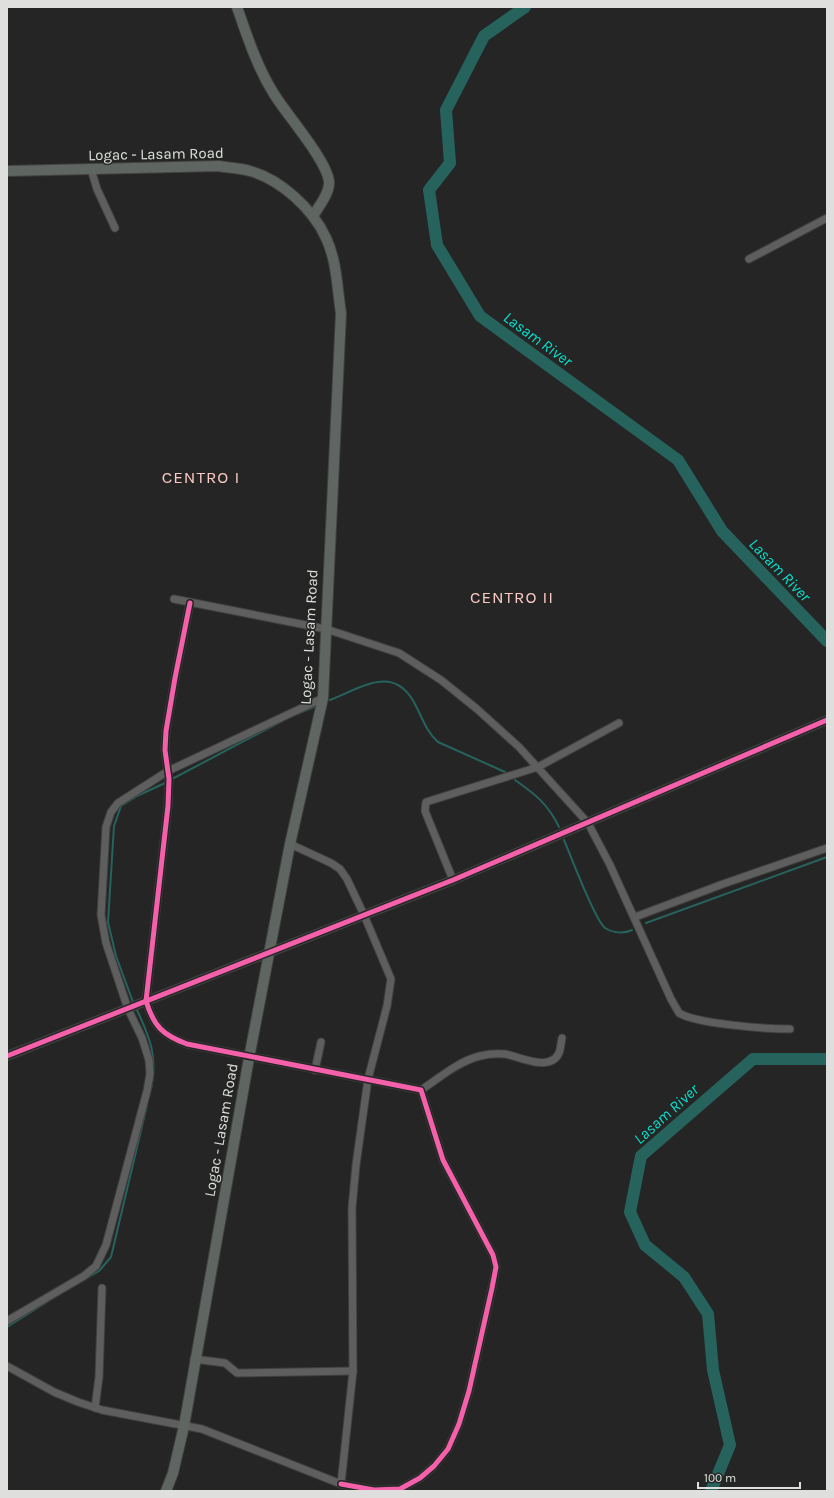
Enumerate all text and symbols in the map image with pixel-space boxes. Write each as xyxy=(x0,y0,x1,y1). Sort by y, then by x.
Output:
street label: Logac - Lasam Road xyxy=(88,144,224,164)
water label: Lasam River xyxy=(500,308,577,371)
district label: CENTRO I xyxy=(162,467,240,487)
water label: Lasam River xyxy=(745,534,815,606)
street label: Logac - Lasam Road xyxy=(296,569,322,705)
district label: CENTRO II xyxy=(470,587,554,607)
street label: Logac - Lasam Road xyxy=(200,1062,242,1198)
water label: Lasam River xyxy=(630,1080,703,1148)
scale bar xyxy=(698,1464,800,1490)
text: 100 m xyxy=(704,1471,736,1485)

